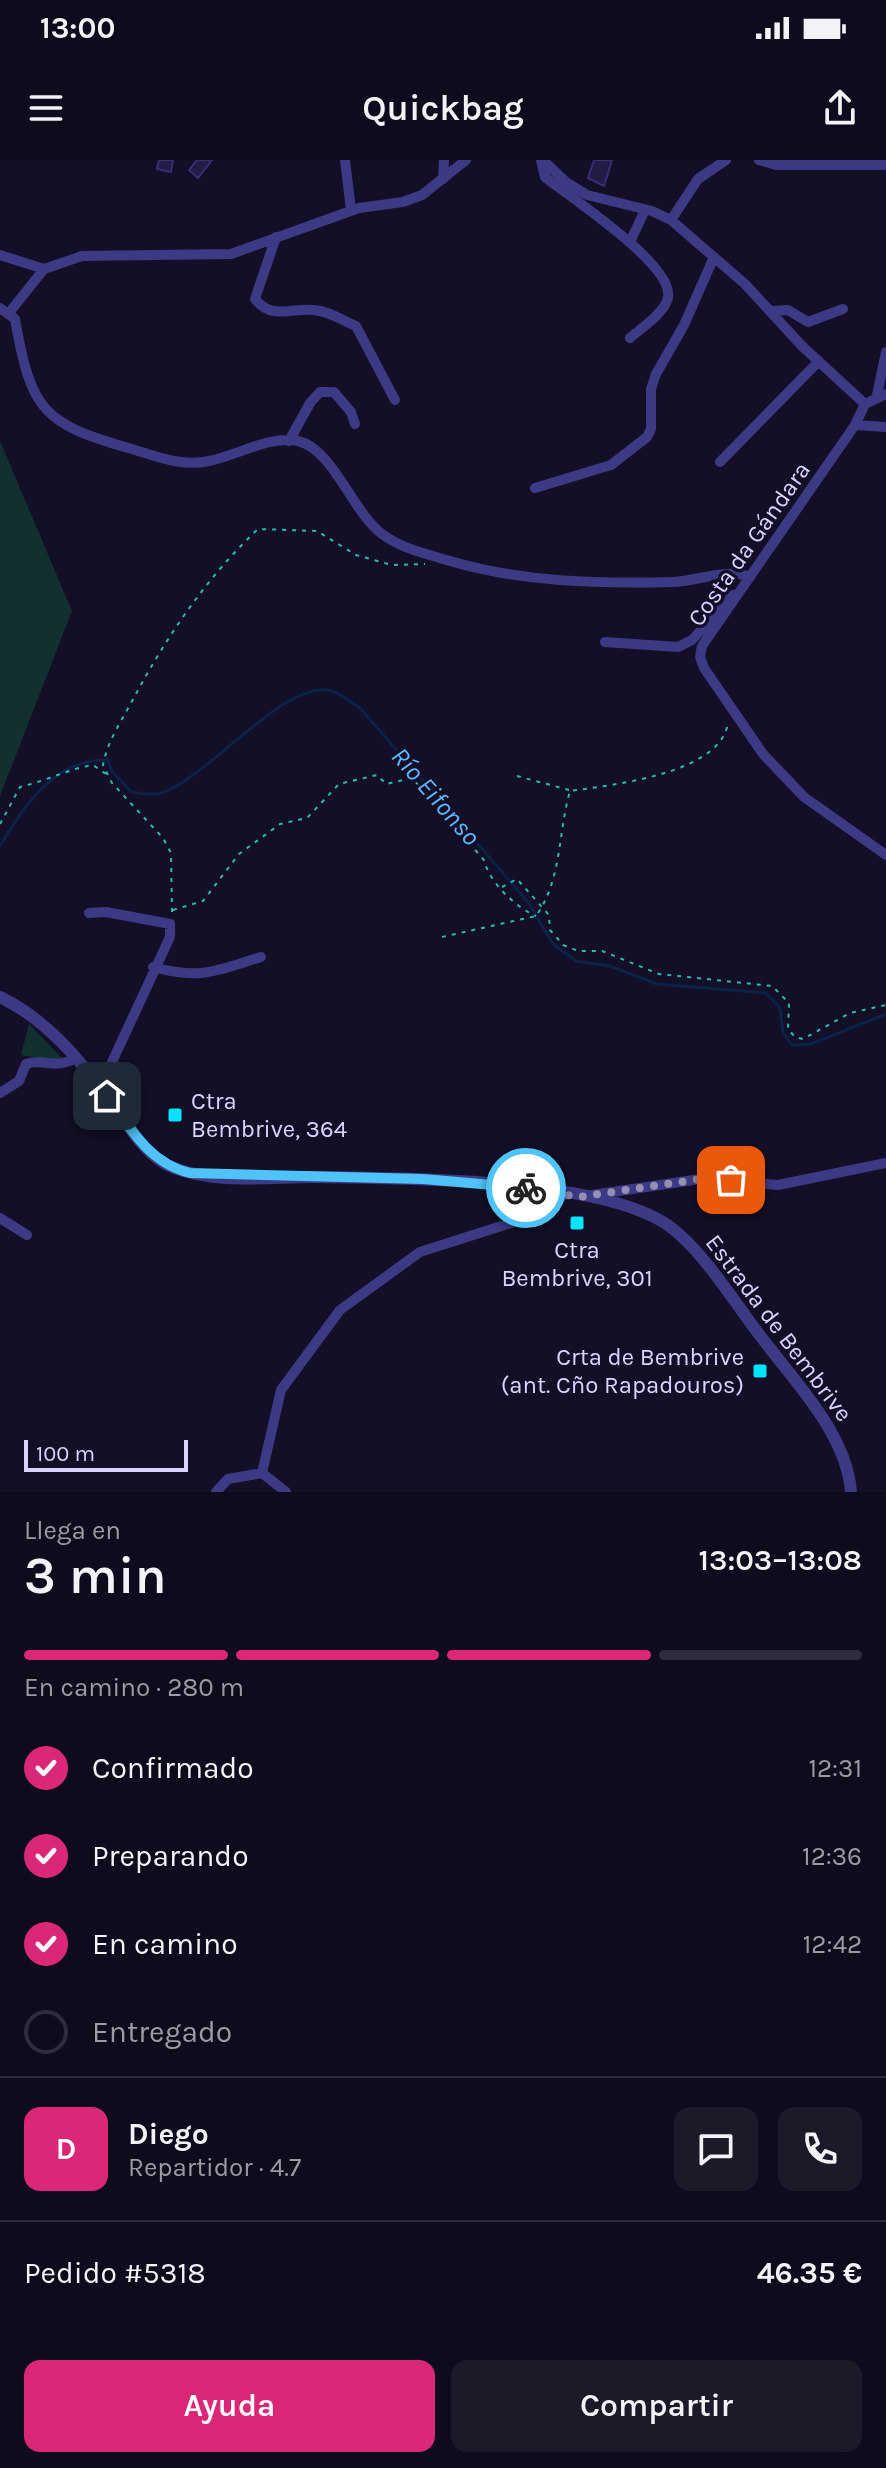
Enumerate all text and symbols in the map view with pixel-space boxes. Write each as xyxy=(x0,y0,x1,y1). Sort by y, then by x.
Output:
text: 13:00 xyxy=(40,10,115,46)
icon: menu xyxy=(24,86,68,130)
icon: share xyxy=(818,86,862,130)
text: Quickbag xyxy=(362,87,524,129)
street label: Costa da Gándara xyxy=(682,457,816,631)
water label: Río Eifonso xyxy=(385,741,487,852)
pin xyxy=(73,1062,141,1130)
icon: home xyxy=(85,1074,129,1118)
place label: Ctra Bembrive, 364 xyxy=(191,1087,347,1143)
marker: Ctra Bembrive, 364 xyxy=(166,1106,184,1124)
pin xyxy=(697,1146,765,1214)
courier xyxy=(486,1148,566,1228)
icon: bag xyxy=(709,1158,753,1202)
icon: bike xyxy=(504,1166,548,1210)
marker: Ctra Bembrive, 301 xyxy=(568,1214,586,1232)
street label: Estrada de Bembrive xyxy=(700,1229,858,1427)
place label: Ctra Bembrive, 301 xyxy=(501,1236,653,1292)
place label: Crta de Bembrive (ant. Cño Rapadouros) xyxy=(501,1343,744,1399)
marker: Crta de Bembrive (ant. Cño Rapadouros) xyxy=(751,1362,769,1380)
scale bar xyxy=(24,1436,188,1472)
text: 100 m xyxy=(36,1441,95,1467)
text: Llega en xyxy=(24,1515,121,1546)
text: 13:03–13:08 xyxy=(699,1542,862,1578)
text: 3 min xyxy=(24,1545,167,1606)
text: En camino · 280 m xyxy=(24,1672,244,1703)
icon: check xyxy=(24,1746,68,1790)
text: Confirmado xyxy=(92,1750,254,1786)
text: 12:31 xyxy=(808,1753,862,1784)
icon: check xyxy=(24,1834,68,1878)
text: Preparando xyxy=(92,1838,249,1874)
text: 12:36 xyxy=(802,1841,862,1872)
icon: check xyxy=(24,1922,68,1966)
text: En camino xyxy=(92,1926,238,1962)
text: 12:42 xyxy=(803,1929,862,1960)
text: Entregado xyxy=(92,2014,232,2050)
button: chat xyxy=(674,2107,758,2191)
button: phone xyxy=(778,2107,862,2191)
text: Diego xyxy=(128,2116,209,2152)
text: D xyxy=(56,2131,76,2167)
text: Repartidor · 4.7 xyxy=(128,2152,301,2183)
text: Pedido #5318 xyxy=(24,2255,206,2291)
text: 46.35 € xyxy=(757,2255,862,2291)
button: Ayuda xyxy=(24,2360,435,2452)
button: Compartir xyxy=(451,2360,862,2452)

